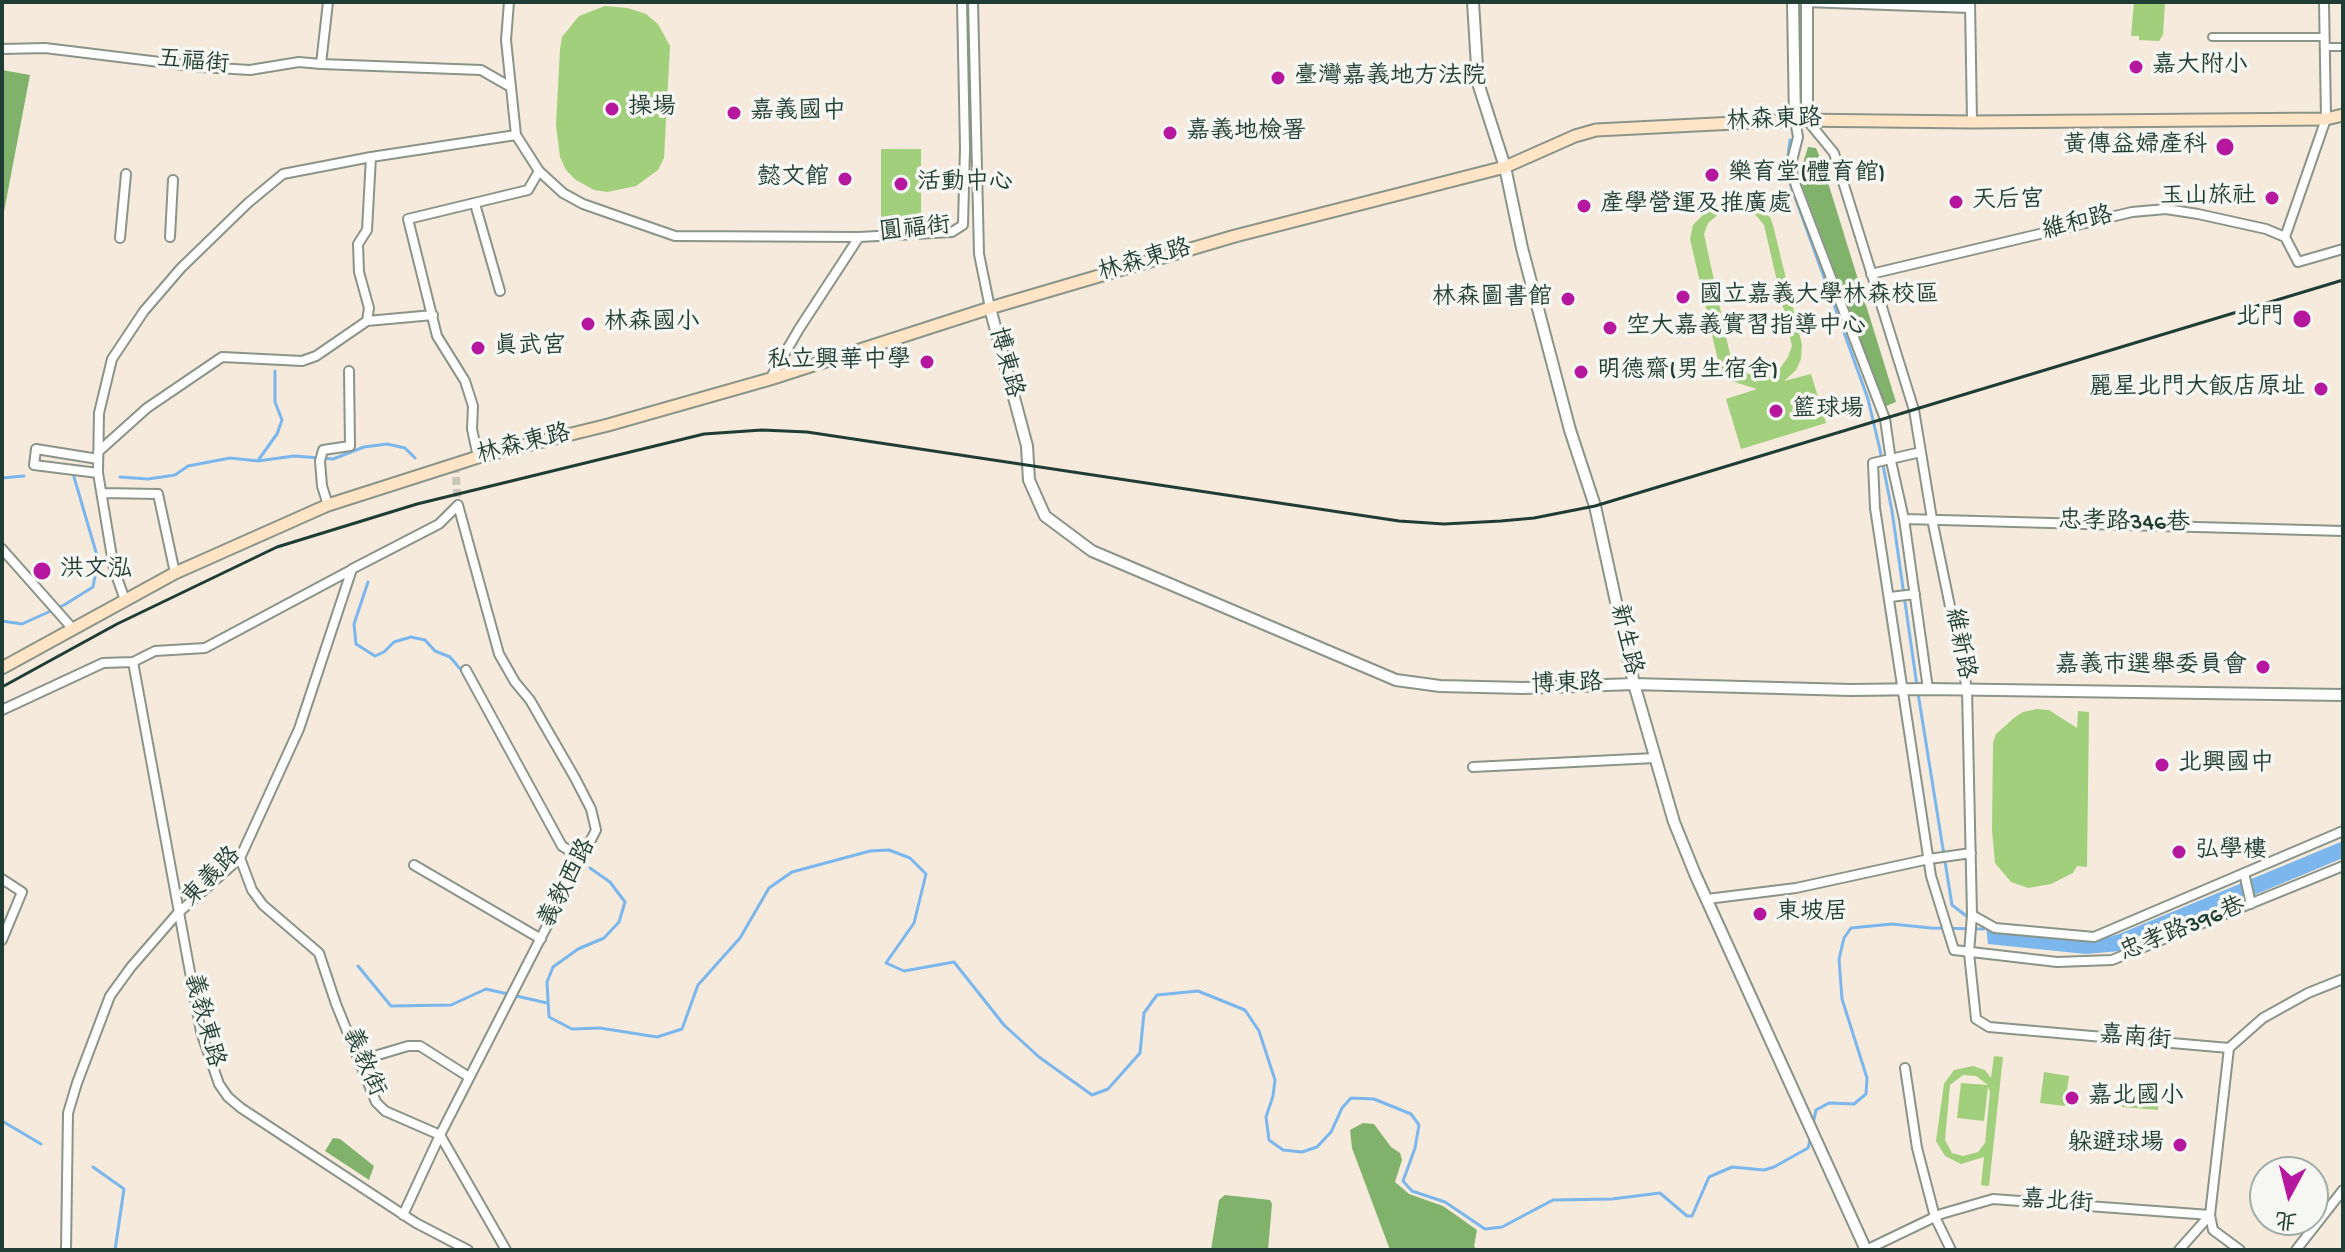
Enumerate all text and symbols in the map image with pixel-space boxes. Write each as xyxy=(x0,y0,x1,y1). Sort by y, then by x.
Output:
street label: 五福街 xyxy=(156,47,230,81)
place label: 嘉大附小 xyxy=(2152,53,2248,81)
marker: 嘉大附小 xyxy=(2127,58,2145,76)
place label: 臺灣嘉義地方法院 xyxy=(1294,64,1486,92)
marker: 臺灣嘉義地方法院 xyxy=(1269,69,1287,87)
place label: 操場 xyxy=(628,95,676,123)
place label: 嘉義國中 xyxy=(750,99,846,127)
marker: 操場 xyxy=(603,100,621,118)
marker: 嘉義國中 xyxy=(725,104,743,122)
street label: 林森東路 xyxy=(1726,106,1822,138)
place label: 嘉義地檢署 xyxy=(1186,119,1306,147)
marker: 嘉義地檢署 xyxy=(1161,124,1179,142)
place label: 黃傳益婦產科 xyxy=(2063,133,2207,161)
marker: 黃傳益婦產科 xyxy=(2214,136,2236,158)
place label: 樂育堂(體育館) xyxy=(1728,161,1886,189)
place label: 懿文館 xyxy=(757,165,829,193)
marker: 樂育堂(體育館) xyxy=(1703,166,1721,184)
marker: 懿文館 xyxy=(836,170,854,188)
place label: 活動中心 xyxy=(917,170,1013,198)
marker: 活動中心 xyxy=(892,175,910,193)
place label: 玉山旅社 xyxy=(2160,184,2256,212)
place label: 天后宮 xyxy=(1972,188,2044,216)
marker: 玉山旅社 xyxy=(2263,189,2281,207)
place label: 產學營運及推廣處 xyxy=(1600,192,1792,220)
marker: 天后宮 xyxy=(1947,193,1965,211)
marker: 產學營運及推廣處 xyxy=(1575,197,1593,215)
street label: 維和路 xyxy=(2040,202,2116,248)
street label: 圓福街 xyxy=(878,213,952,249)
street label: 林森東路 xyxy=(1095,235,1195,289)
place label: 國立嘉義大學林森校區 xyxy=(1699,283,1939,311)
place label: 林森圖書館 xyxy=(1432,285,1552,313)
marker: 國立嘉義大學林森校區 xyxy=(1674,288,1692,306)
marker: 林森圖書館 xyxy=(1559,290,1577,308)
place label: 北門 xyxy=(2236,305,2284,333)
marker: 北門 xyxy=(2291,308,2313,330)
place label: 林森國小 xyxy=(604,310,700,338)
place label: 空大嘉義實習指導中心 xyxy=(1626,314,1866,342)
marker: 林森國小 xyxy=(579,315,597,333)
marker: 空大嘉義實習指導中心 xyxy=(1601,319,1619,337)
street label: 博東路 xyxy=(981,324,1027,402)
place label: 真武宮 xyxy=(494,334,566,362)
marker: 真武宮 xyxy=(469,339,487,357)
place label: 私立興華中學 xyxy=(767,348,911,376)
marker: 私立興華中學 xyxy=(918,353,936,371)
place label: 明德齋(男生宿舍) xyxy=(1597,358,1779,386)
marker: 明德齋(男生宿舍) xyxy=(1572,363,1590,381)
place label: 麗星北門大飯店原址 xyxy=(2089,375,2305,403)
marker: 麗星北門大飯店原址 xyxy=(2312,380,2330,398)
place label: 籃球場 xyxy=(1792,397,1864,425)
marker: 籃球場 xyxy=(1767,402,1785,420)
street label: 林森東路 xyxy=(474,420,574,472)
street label: 忠孝路346巷 xyxy=(2058,508,2190,540)
place label: 洪文泓 xyxy=(60,557,132,585)
marker: 洪文泓 xyxy=(31,560,53,582)
street label: 新生路 xyxy=(1602,602,1646,678)
street label: 維新路 xyxy=(1937,606,1979,682)
place label: 嘉義市選舉委員會 xyxy=(2055,653,2247,681)
marker: 嘉義市選舉委員會 xyxy=(2254,658,2272,676)
street label: 博東路 xyxy=(1531,670,1603,702)
place label: 北興國中 xyxy=(2178,751,2274,779)
marker: 北興國中 xyxy=(2153,756,2171,774)
street label: 義教西路 xyxy=(534,835,604,933)
place label: 弘學樓 xyxy=(2195,838,2267,866)
street label: 東義路 xyxy=(178,842,248,914)
marker: 弘學樓 xyxy=(2170,843,2188,861)
street label: 忠孝路396巷 xyxy=(2116,893,2250,969)
place label: 東坡居 xyxy=(1776,900,1848,928)
marker: 東坡居 xyxy=(1751,905,1769,923)
street label: 義教東路 xyxy=(176,971,228,1071)
street label: 嘉南街 xyxy=(2098,1023,2172,1057)
street label: 義教街 xyxy=(334,1024,390,1102)
place label: 嘉北國小 xyxy=(2088,1084,2184,1112)
marker: 嘉北國小 xyxy=(2063,1089,2081,1107)
place label: 躲避球場 xyxy=(2068,1131,2164,1159)
marker: 躲避球場 xyxy=(2171,1136,2189,1154)
north arrow xyxy=(2249,1156,2329,1236)
street label: 嘉北街 xyxy=(2020,1187,2094,1221)
text: 北 xyxy=(2274,1204,2299,1232)

